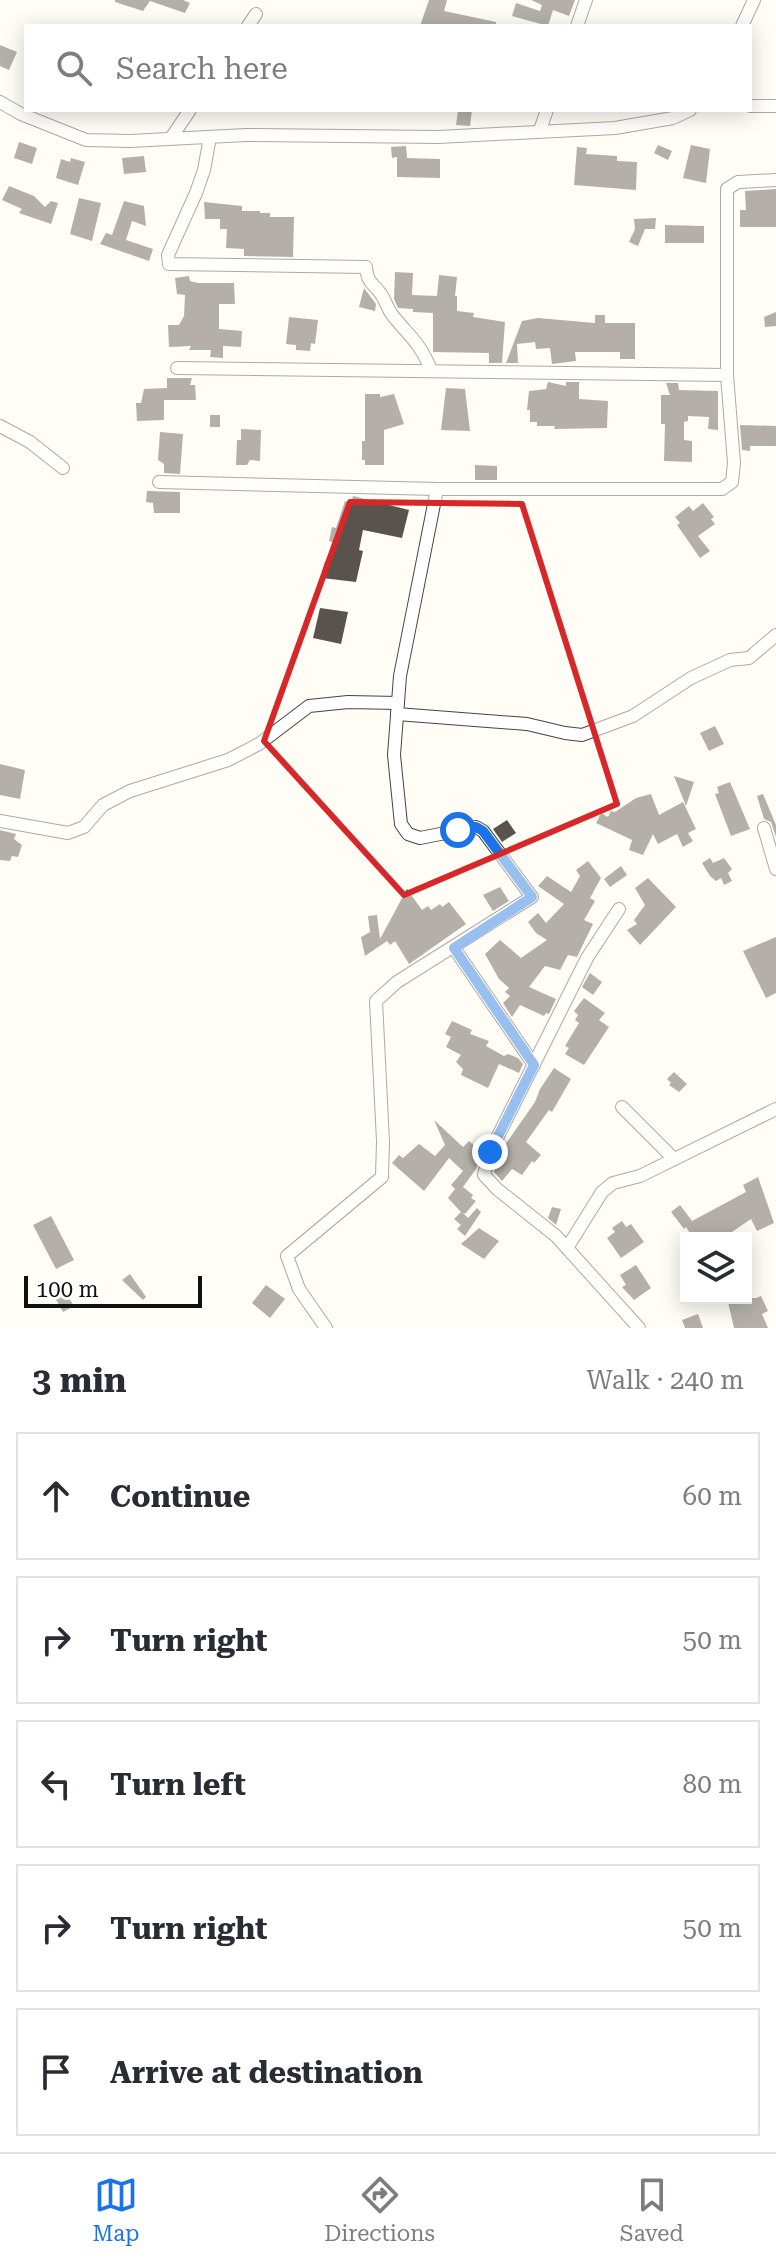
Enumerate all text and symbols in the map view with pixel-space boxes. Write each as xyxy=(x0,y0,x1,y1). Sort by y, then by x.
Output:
search box xyxy=(24,24,752,112)
icon: search xyxy=(52,46,96,90)
text: Search here xyxy=(116,51,288,86)
route start xyxy=(440,812,476,848)
route end xyxy=(472,1134,508,1170)
map controls xyxy=(680,1232,752,1304)
button: layers xyxy=(680,1232,752,1304)
scale bar xyxy=(24,1272,202,1308)
text: 100 m xyxy=(36,1277,99,1302)
text: 3 min xyxy=(32,1360,127,1400)
text: Walk · 240 m xyxy=(586,1365,744,1395)
icon: ahead xyxy=(34,1474,78,1518)
text: Continue xyxy=(110,1479,250,1514)
text: 60 m xyxy=(683,1481,742,1511)
icon: right xyxy=(34,1618,78,1662)
text: Turn right xyxy=(110,1623,267,1658)
text: 50 m xyxy=(683,1625,742,1655)
icon: left xyxy=(34,1762,78,1806)
text: Turn left xyxy=(110,1767,246,1802)
text: 80 m xyxy=(683,1769,742,1799)
icon: right xyxy=(34,1906,78,1950)
text: Turn right xyxy=(110,1911,267,1946)
text: 50 m xyxy=(683,1913,742,1943)
icon: arrive xyxy=(34,2050,78,2094)
text: Arrive at destination xyxy=(110,2055,423,2090)
tab: Map xyxy=(92,2173,139,2246)
tab: Directions xyxy=(324,2173,435,2246)
tab: Saved xyxy=(620,2173,684,2246)

